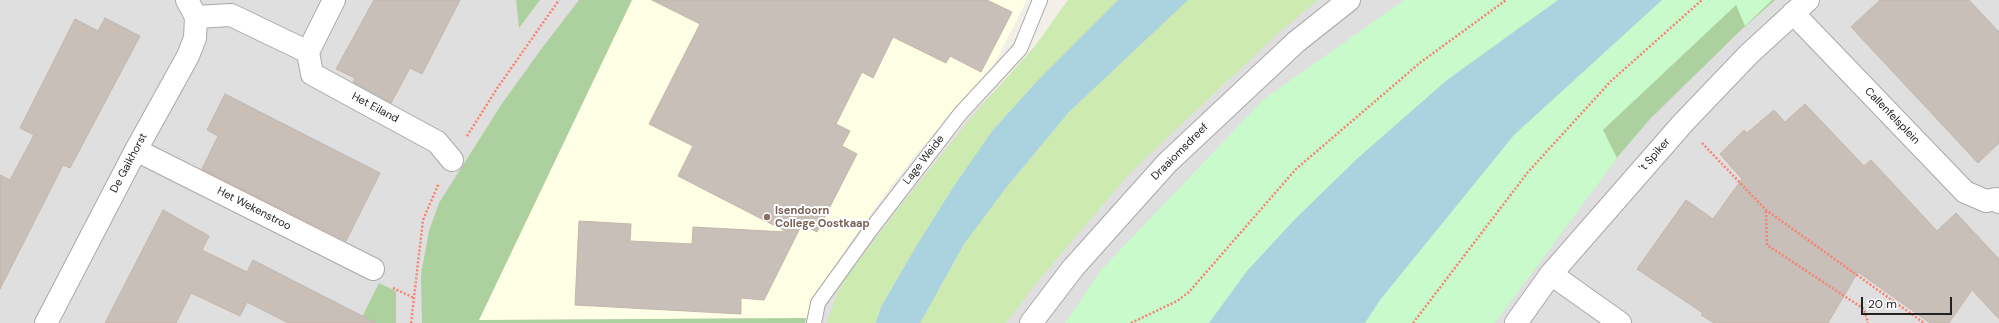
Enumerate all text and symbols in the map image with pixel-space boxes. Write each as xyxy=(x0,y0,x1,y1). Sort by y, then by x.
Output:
street label: Callenfelsplein xyxy=(1862,85,1922,147)
street label: Het Eiland xyxy=(349,90,401,126)
street label: Draaiomsdreef xyxy=(1149,121,1211,183)
street label: De Gaikhorst xyxy=(108,131,150,195)
street label: Lage Weide xyxy=(901,133,947,187)
street label: 't Spiker xyxy=(1637,135,1673,175)
street label: Het Wekenstroo xyxy=(215,185,293,233)
place label: Isendoorn College Oostkaap xyxy=(775,204,870,230)
marker: Isendoorn College Oostkaap xyxy=(762,212,772,222)
scale bar xyxy=(1863,289,1954,315)
text: 20 m xyxy=(1868,296,1897,312)

